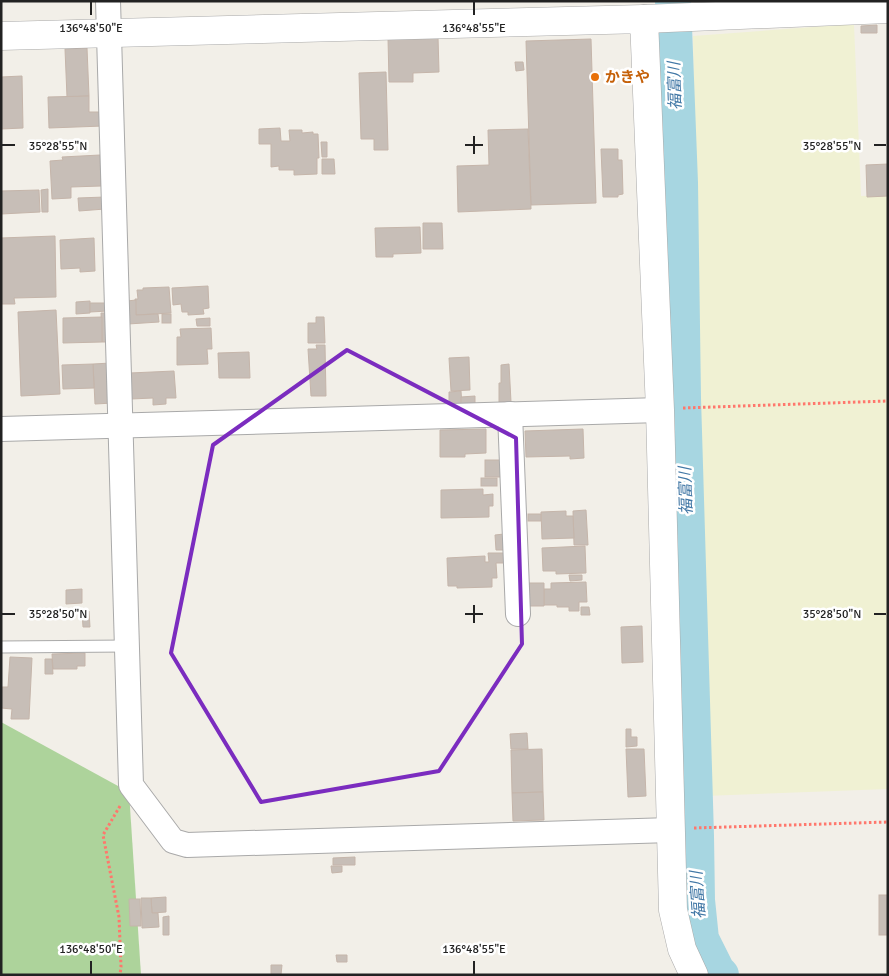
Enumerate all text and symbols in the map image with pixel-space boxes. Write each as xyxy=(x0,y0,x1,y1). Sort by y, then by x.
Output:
text: 136°48'50"E xyxy=(59,21,123,36)
text: 136°48'55"E xyxy=(442,21,506,36)
water label: 福富川 xyxy=(664,60,686,110)
place label: かきや xyxy=(605,68,650,86)
marker: かきや xyxy=(589,71,601,83)
text: 35°28'55"N xyxy=(29,139,87,154)
text: 35°28'55"N xyxy=(803,139,861,154)
water label: 福富川 xyxy=(675,465,697,515)
text: 35°28'50"N xyxy=(29,607,87,622)
text: 35°28'50"N xyxy=(803,607,861,622)
water label: 福富川 xyxy=(686,868,710,920)
text: 136°48'50"E xyxy=(59,942,123,957)
text: 136°48'55"E xyxy=(442,942,506,957)

